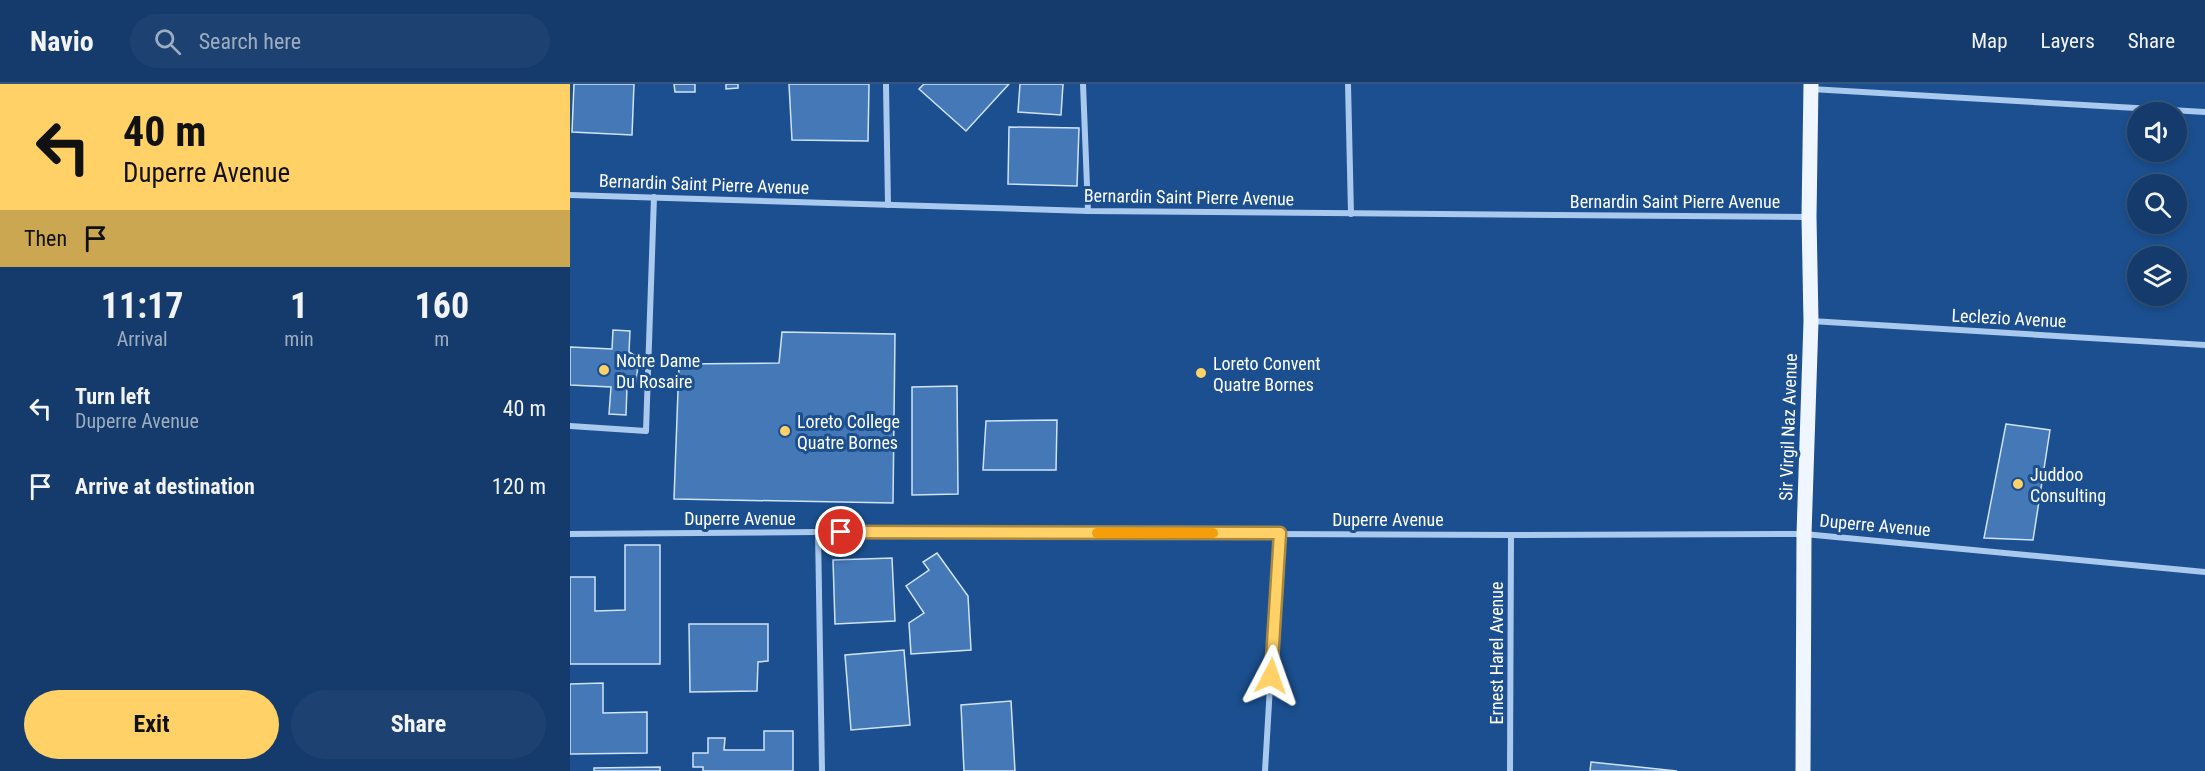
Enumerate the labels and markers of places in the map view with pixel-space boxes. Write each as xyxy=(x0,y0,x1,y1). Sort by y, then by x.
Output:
place label: Notre Dame Du Rosaire xyxy=(616,350,700,392)
place label: Loreto Convent Quatre Bornes xyxy=(1213,353,1321,395)
marker: Notre Dame Du Rosaire xyxy=(597,363,611,377)
marker: Loreto Convent Quatre Bornes xyxy=(1194,366,1208,380)
place label: Loreto College Quatre Bornes xyxy=(797,411,900,453)
marker: Loreto College Quatre Bornes xyxy=(778,424,792,438)
place label: Juddoo Consulting xyxy=(2030,464,2106,506)
marker: Juddoo Consulting xyxy=(2011,477,2025,491)
pin xyxy=(815,506,866,557)

